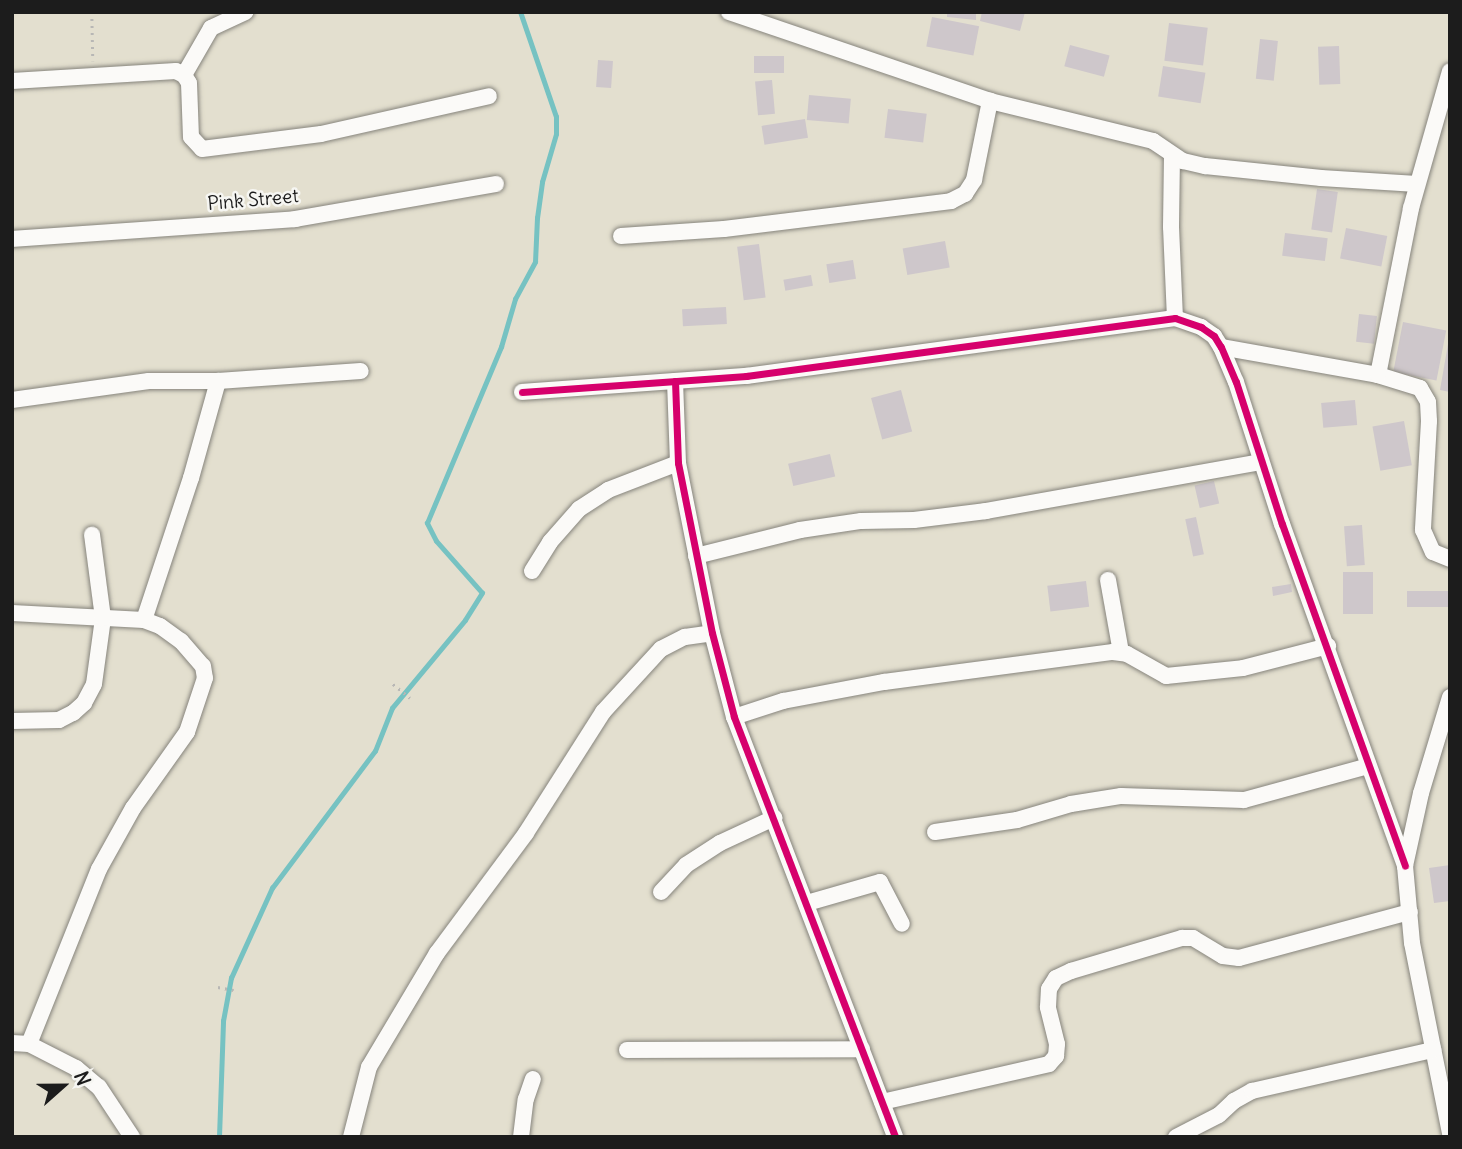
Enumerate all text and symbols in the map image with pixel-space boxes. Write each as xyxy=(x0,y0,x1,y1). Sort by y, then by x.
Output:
street label: Pink Street xyxy=(206,185,300,215)
north arrow xyxy=(28,1051,98,1121)
text: N xyxy=(69,1068,96,1089)

